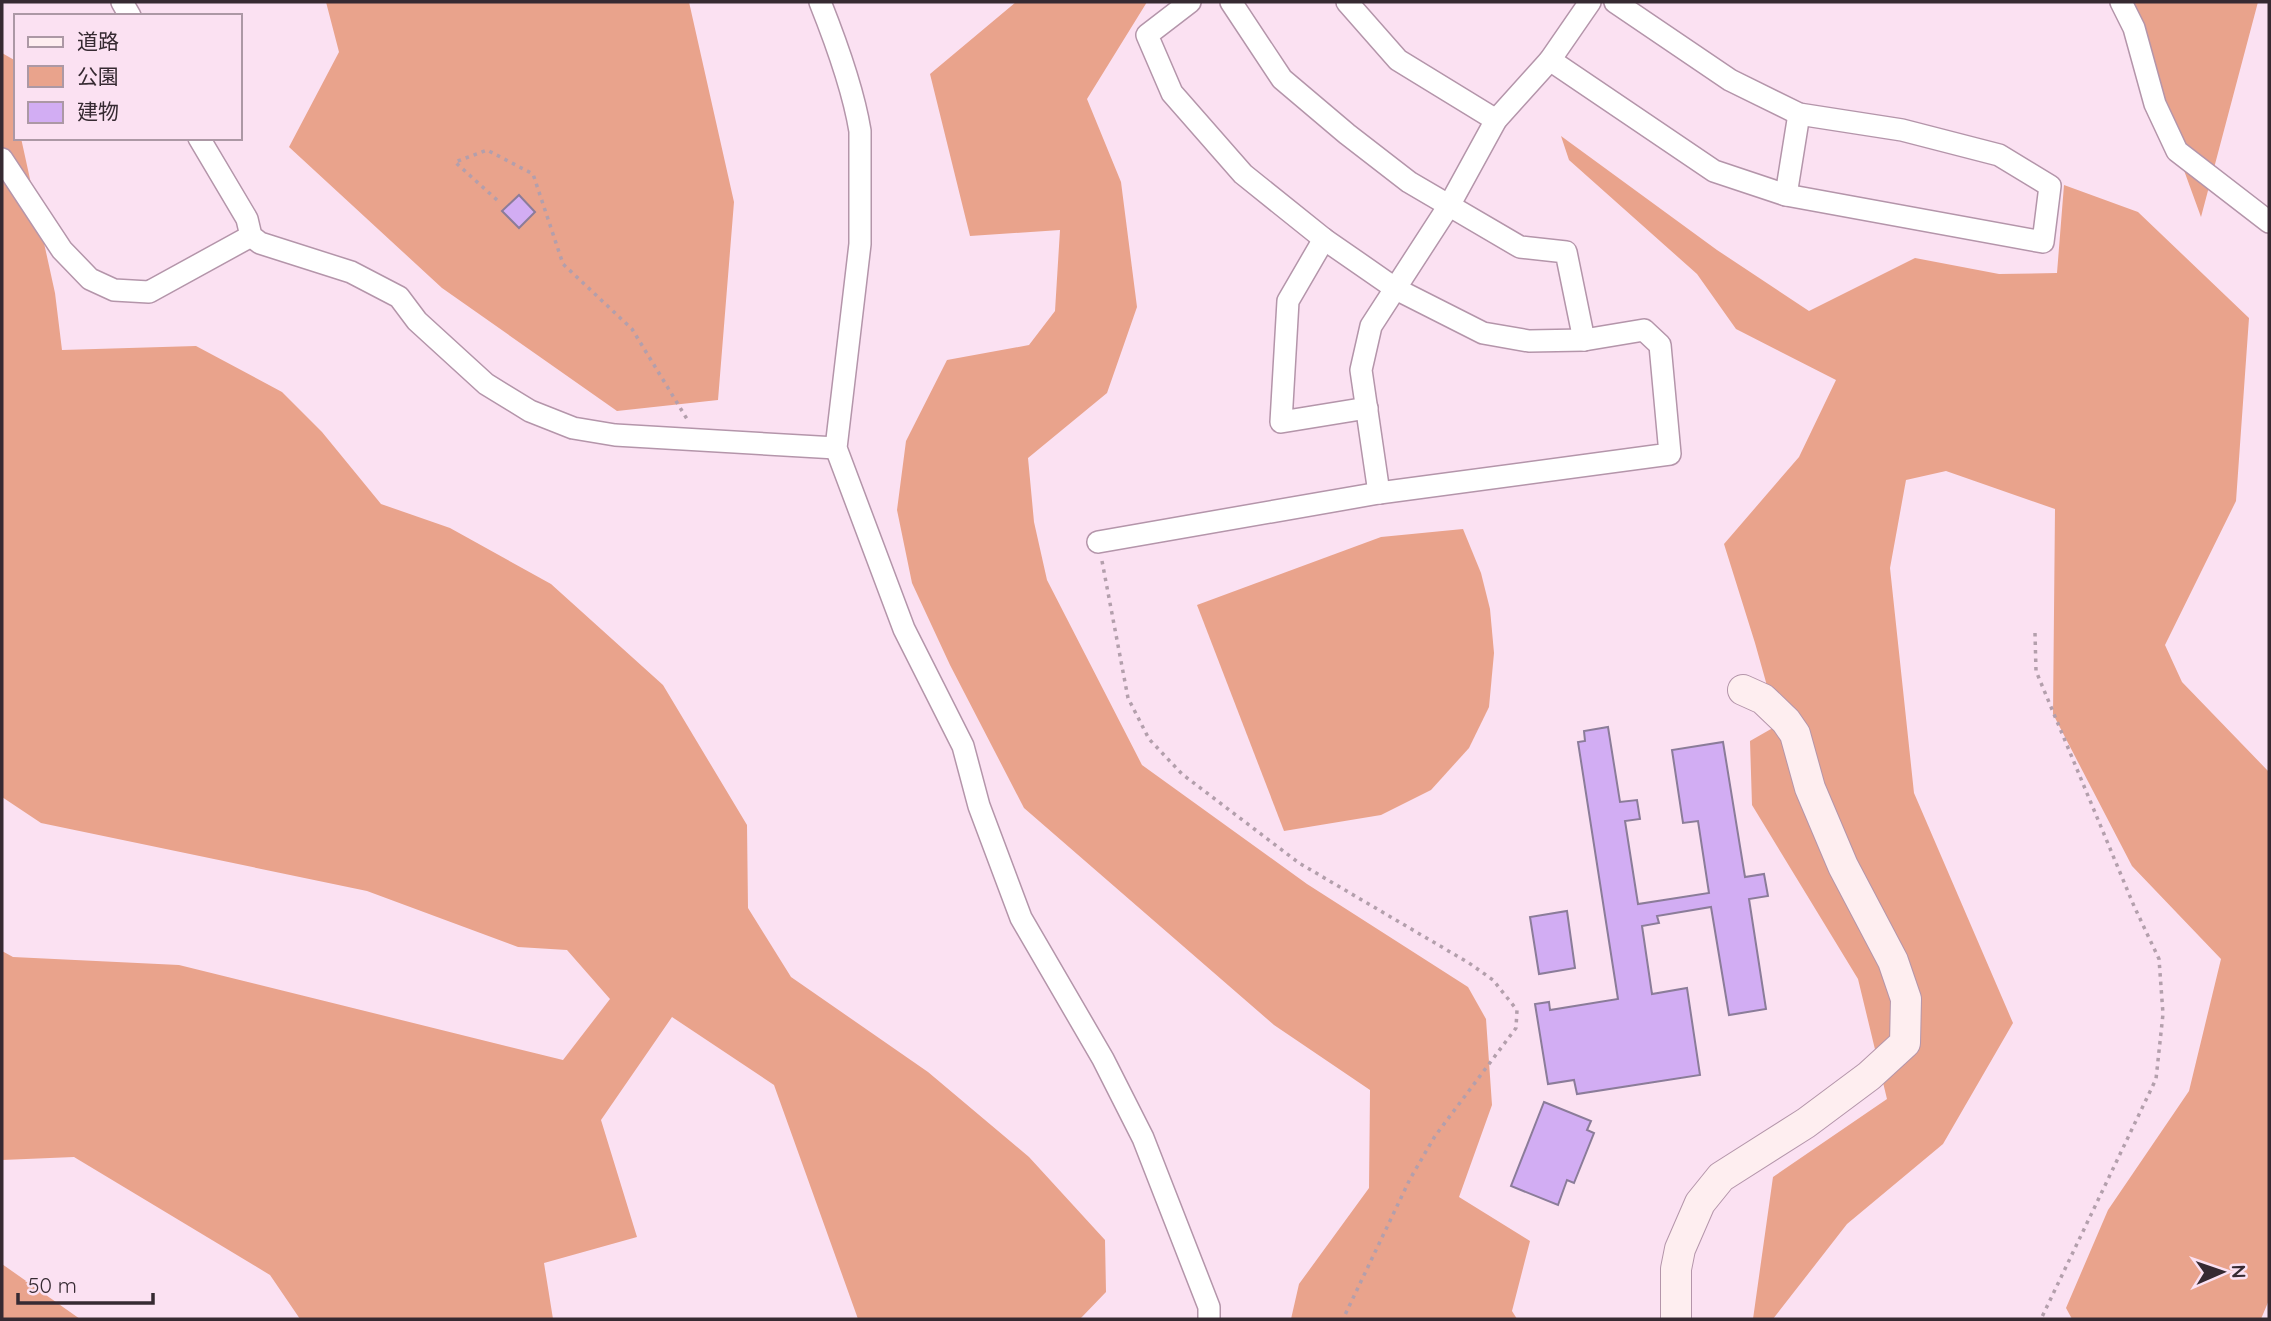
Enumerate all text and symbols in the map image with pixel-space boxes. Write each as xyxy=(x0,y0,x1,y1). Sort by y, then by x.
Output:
legend xyxy=(14,14,242,140)
text: 道路 xyxy=(77,28,119,54)
text: 公園 xyxy=(77,63,119,89)
text: 建物 xyxy=(77,98,119,124)
north arrow xyxy=(2187,1237,2257,1307)
scale bar xyxy=(18,1262,152,1306)
text: N xyxy=(2227,1264,2251,1279)
text: 50 m xyxy=(28,1272,77,1298)

